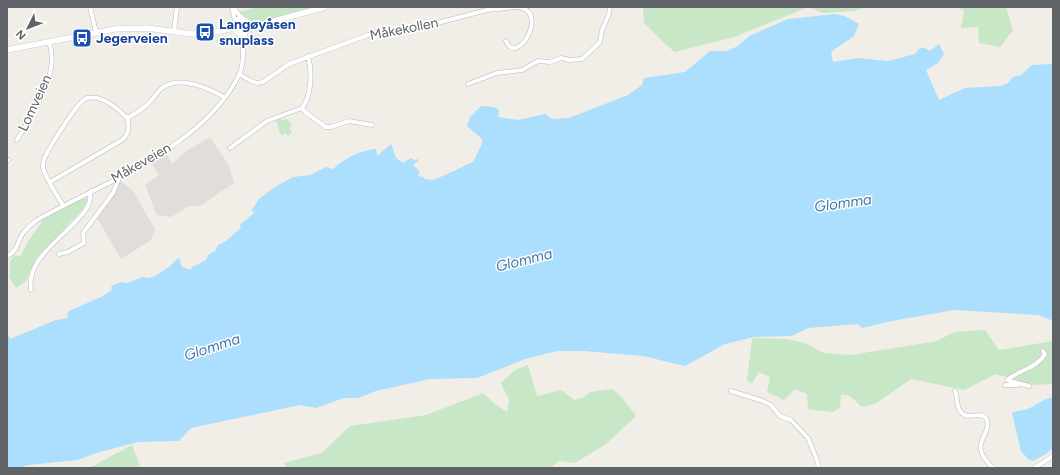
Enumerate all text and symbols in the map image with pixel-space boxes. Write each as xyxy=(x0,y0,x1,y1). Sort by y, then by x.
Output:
north arrow xyxy=(8,8,48,48)
street label: Måkekollen xyxy=(368,14,440,44)
place label: Langøyåsen snuplass xyxy=(219,16,296,49)
bus stop icon: Langøyåsen snuplass xyxy=(194,21,216,43)
text: N xyxy=(13,27,29,42)
bus stop icon: Jegerveien xyxy=(71,27,93,49)
place label: Jegerveien xyxy=(96,30,168,47)
street label: Lomveien xyxy=(14,72,56,134)
street label: Måkeveien xyxy=(108,139,174,187)
water label: Glomma xyxy=(813,190,873,216)
water label: Glomma xyxy=(494,244,554,276)
water label: Glomma xyxy=(182,329,242,364)

